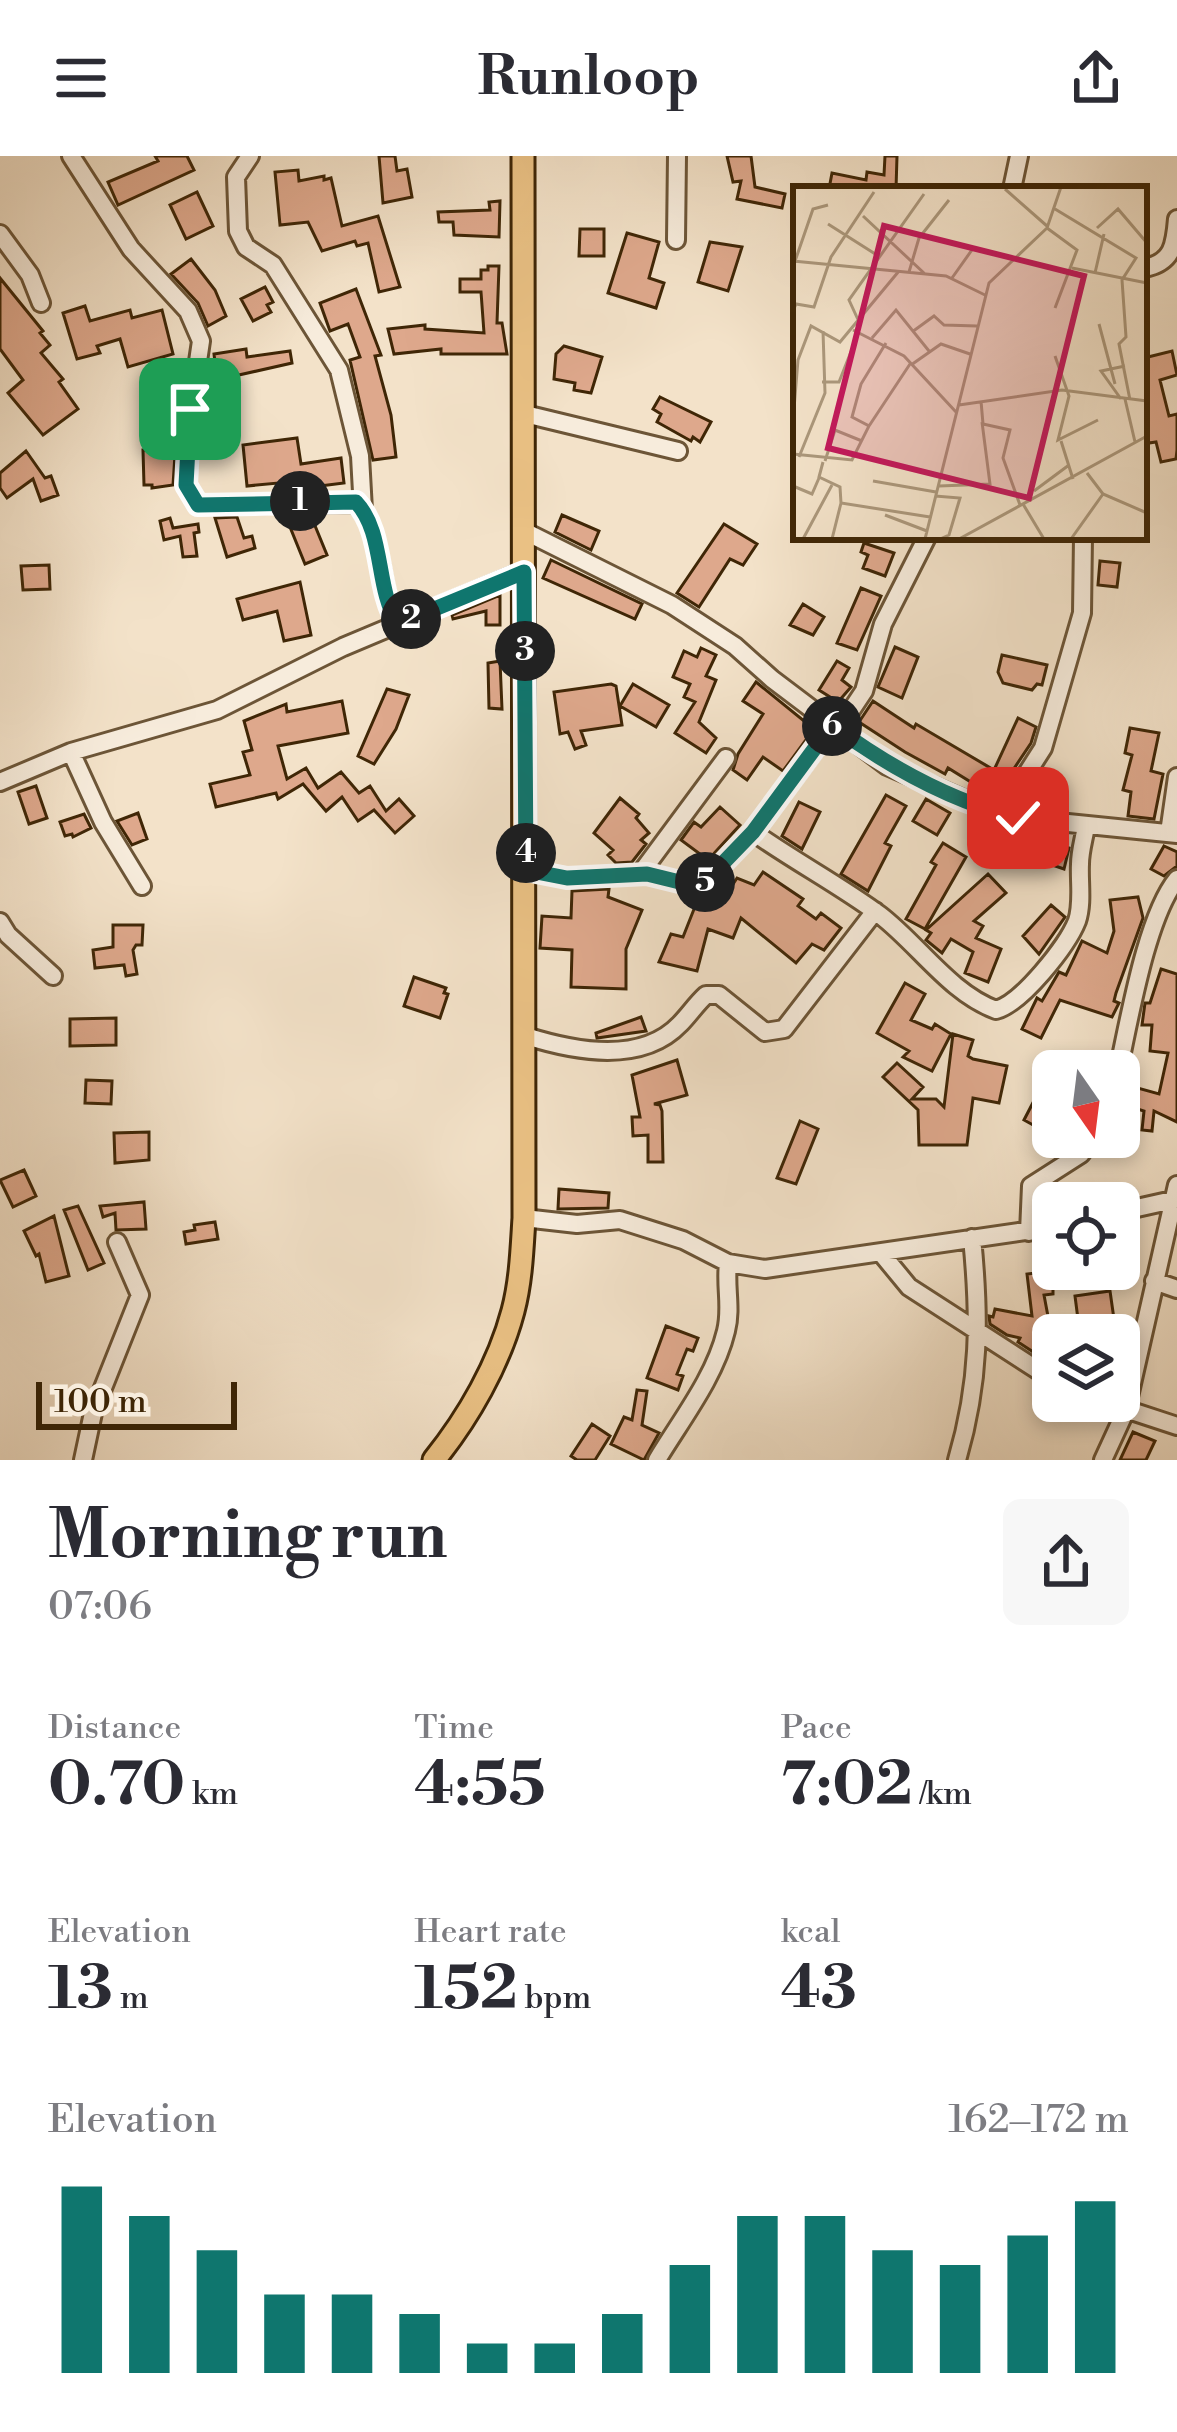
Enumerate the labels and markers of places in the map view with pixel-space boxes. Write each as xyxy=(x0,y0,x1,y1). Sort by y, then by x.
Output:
pin xyxy=(139,358,241,460)
pin: 1 xyxy=(270,471,330,531)
pin: 2 xyxy=(381,589,441,649)
pin: 3 xyxy=(495,621,555,681)
pin: 6 xyxy=(802,696,862,756)
pin xyxy=(967,767,1069,869)
pin: 4 xyxy=(496,823,556,883)
pin: 5 xyxy=(675,852,735,912)

